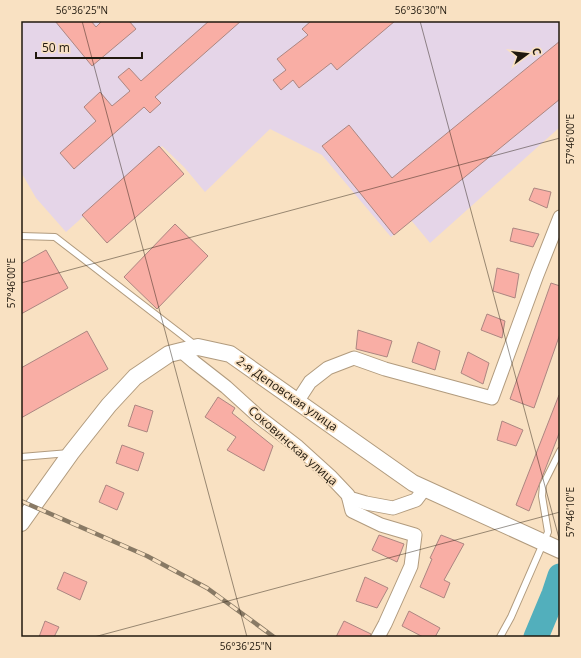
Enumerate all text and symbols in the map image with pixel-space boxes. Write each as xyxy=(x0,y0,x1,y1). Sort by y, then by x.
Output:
text: 56°36'25"N xyxy=(56,3,108,17)
text: 56°36'30"N xyxy=(395,3,447,17)
scale bar xyxy=(36,34,142,60)
north arrow xyxy=(507,34,547,74)
text: 50 m xyxy=(42,39,70,56)
text: С xyxy=(529,46,545,57)
text: 57°46'00"E xyxy=(563,114,577,164)
text: 57°46'00"E xyxy=(4,258,18,308)
street label: 2-я Деповская улица xyxy=(233,352,341,435)
street label: Соковинская улица xyxy=(245,402,342,489)
text: 57°46'10"E xyxy=(563,487,577,537)
text: 56°36'25"N xyxy=(220,639,272,653)

